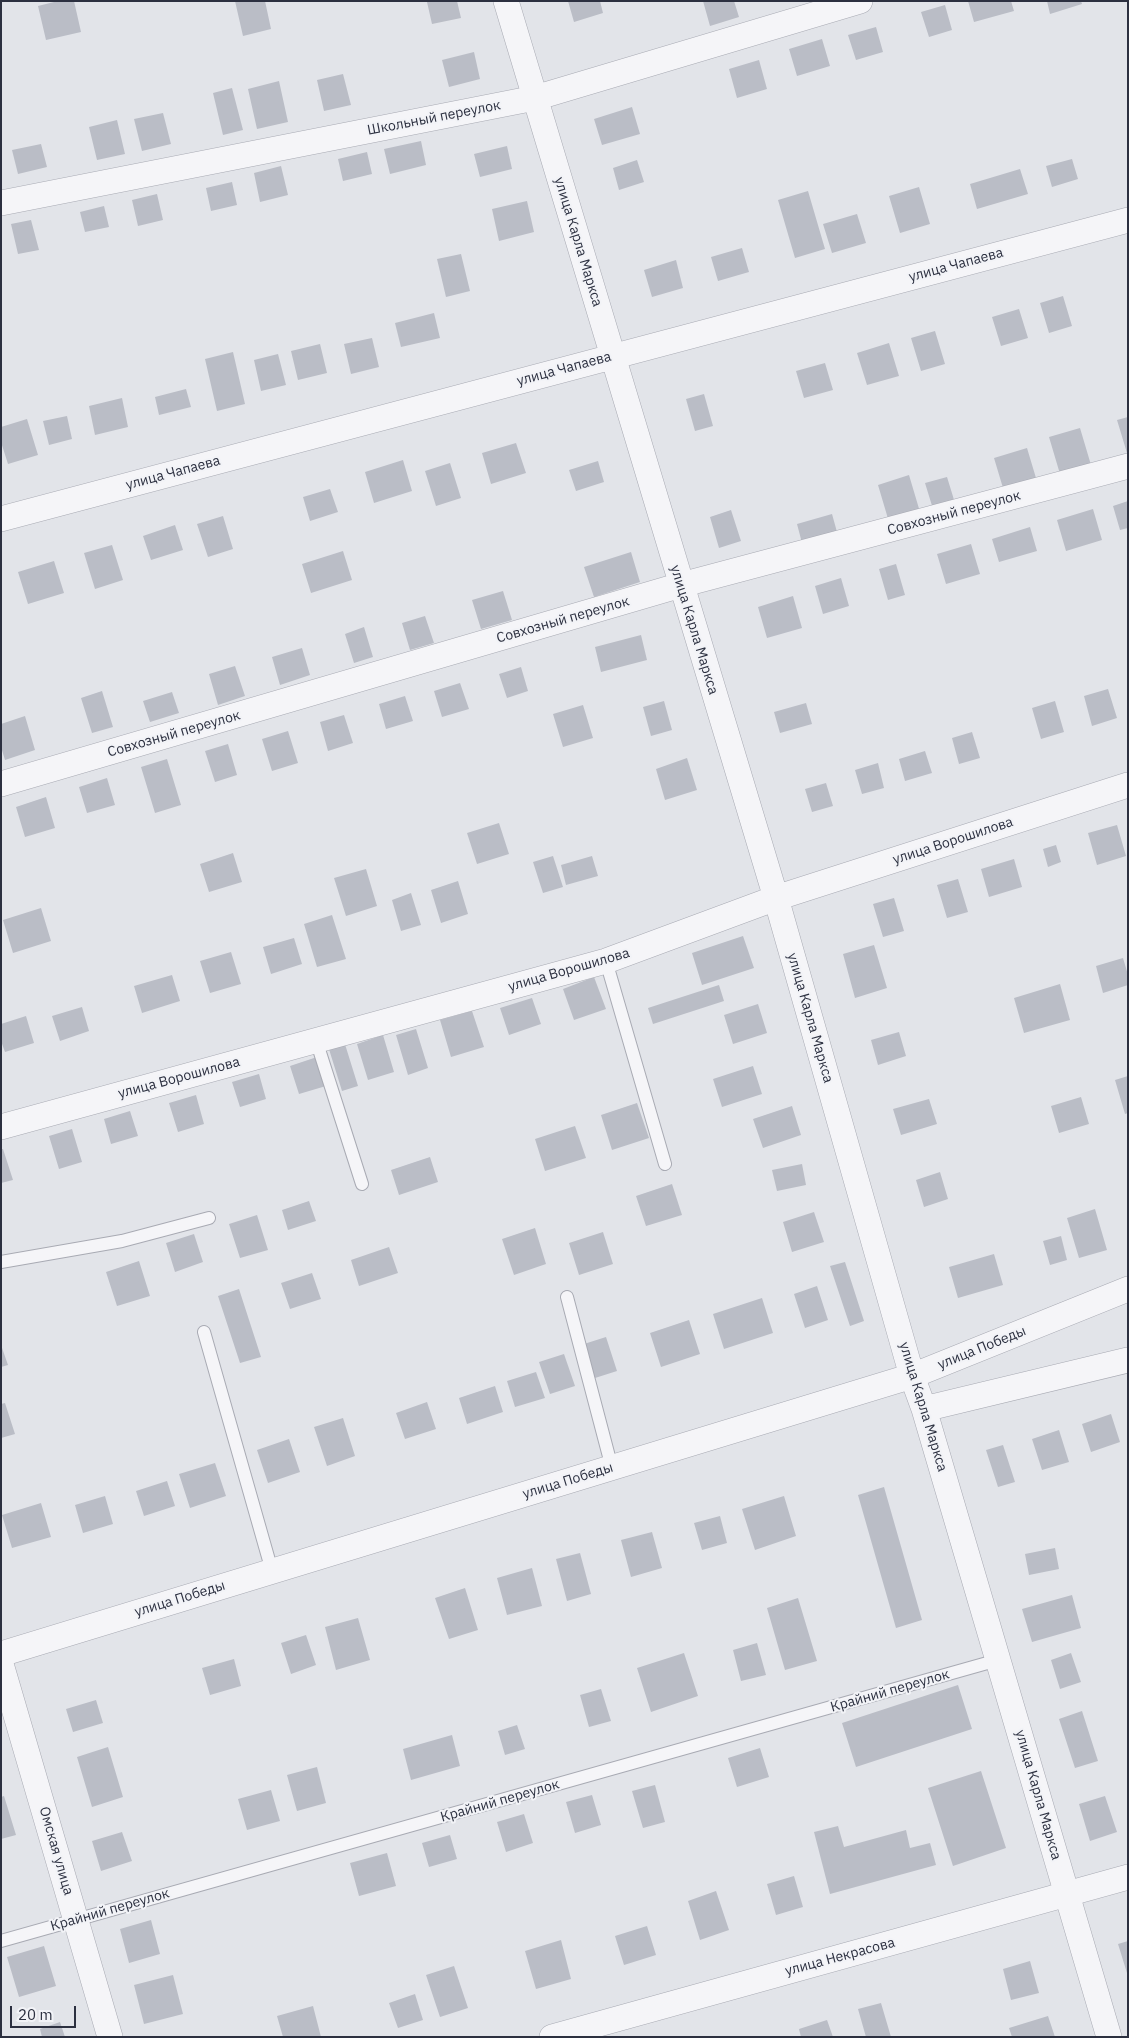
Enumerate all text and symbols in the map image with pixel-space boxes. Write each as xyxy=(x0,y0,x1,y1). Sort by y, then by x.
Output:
street label: Школьный переулок xyxy=(366,97,502,139)
street label: улица Карла Маркса xyxy=(550,175,606,309)
street label: улица Чапаева xyxy=(907,244,1005,286)
street label: улица Чапаева xyxy=(515,348,613,390)
street label: улица Чапаева xyxy=(124,452,222,494)
street label: Совхозный переулок xyxy=(886,487,1022,539)
street label: улица Карла Маркса xyxy=(666,563,722,697)
street label: Совхозный переулок xyxy=(495,593,631,647)
street label: Совхозный переулок xyxy=(106,707,242,761)
street label: улица Ворошилова xyxy=(891,814,1015,868)
street label: улица Ворошилова xyxy=(506,945,632,995)
street label: улица Карла Маркса xyxy=(783,951,837,1085)
street label: улица Ворошилова xyxy=(116,1054,242,1102)
street label: улица Победы xyxy=(935,1323,1029,1373)
street label: улица Карла Маркса xyxy=(895,1340,951,1474)
street label: улица Победы xyxy=(521,1459,615,1503)
street label: улица Победы xyxy=(133,1577,227,1621)
street label: Крайний переулок xyxy=(829,1666,951,1716)
street label: улица Карла Маркса xyxy=(1011,1728,1065,1862)
street label: Крайний переулок xyxy=(439,1776,561,1826)
street label: Омская улица xyxy=(35,1805,77,1897)
street label: Крайний переулок xyxy=(49,1885,171,1935)
street label: улица Некрасова xyxy=(783,1934,897,1980)
scale bar xyxy=(12,1996,79,2028)
text: 20 m xyxy=(18,2005,53,2024)

